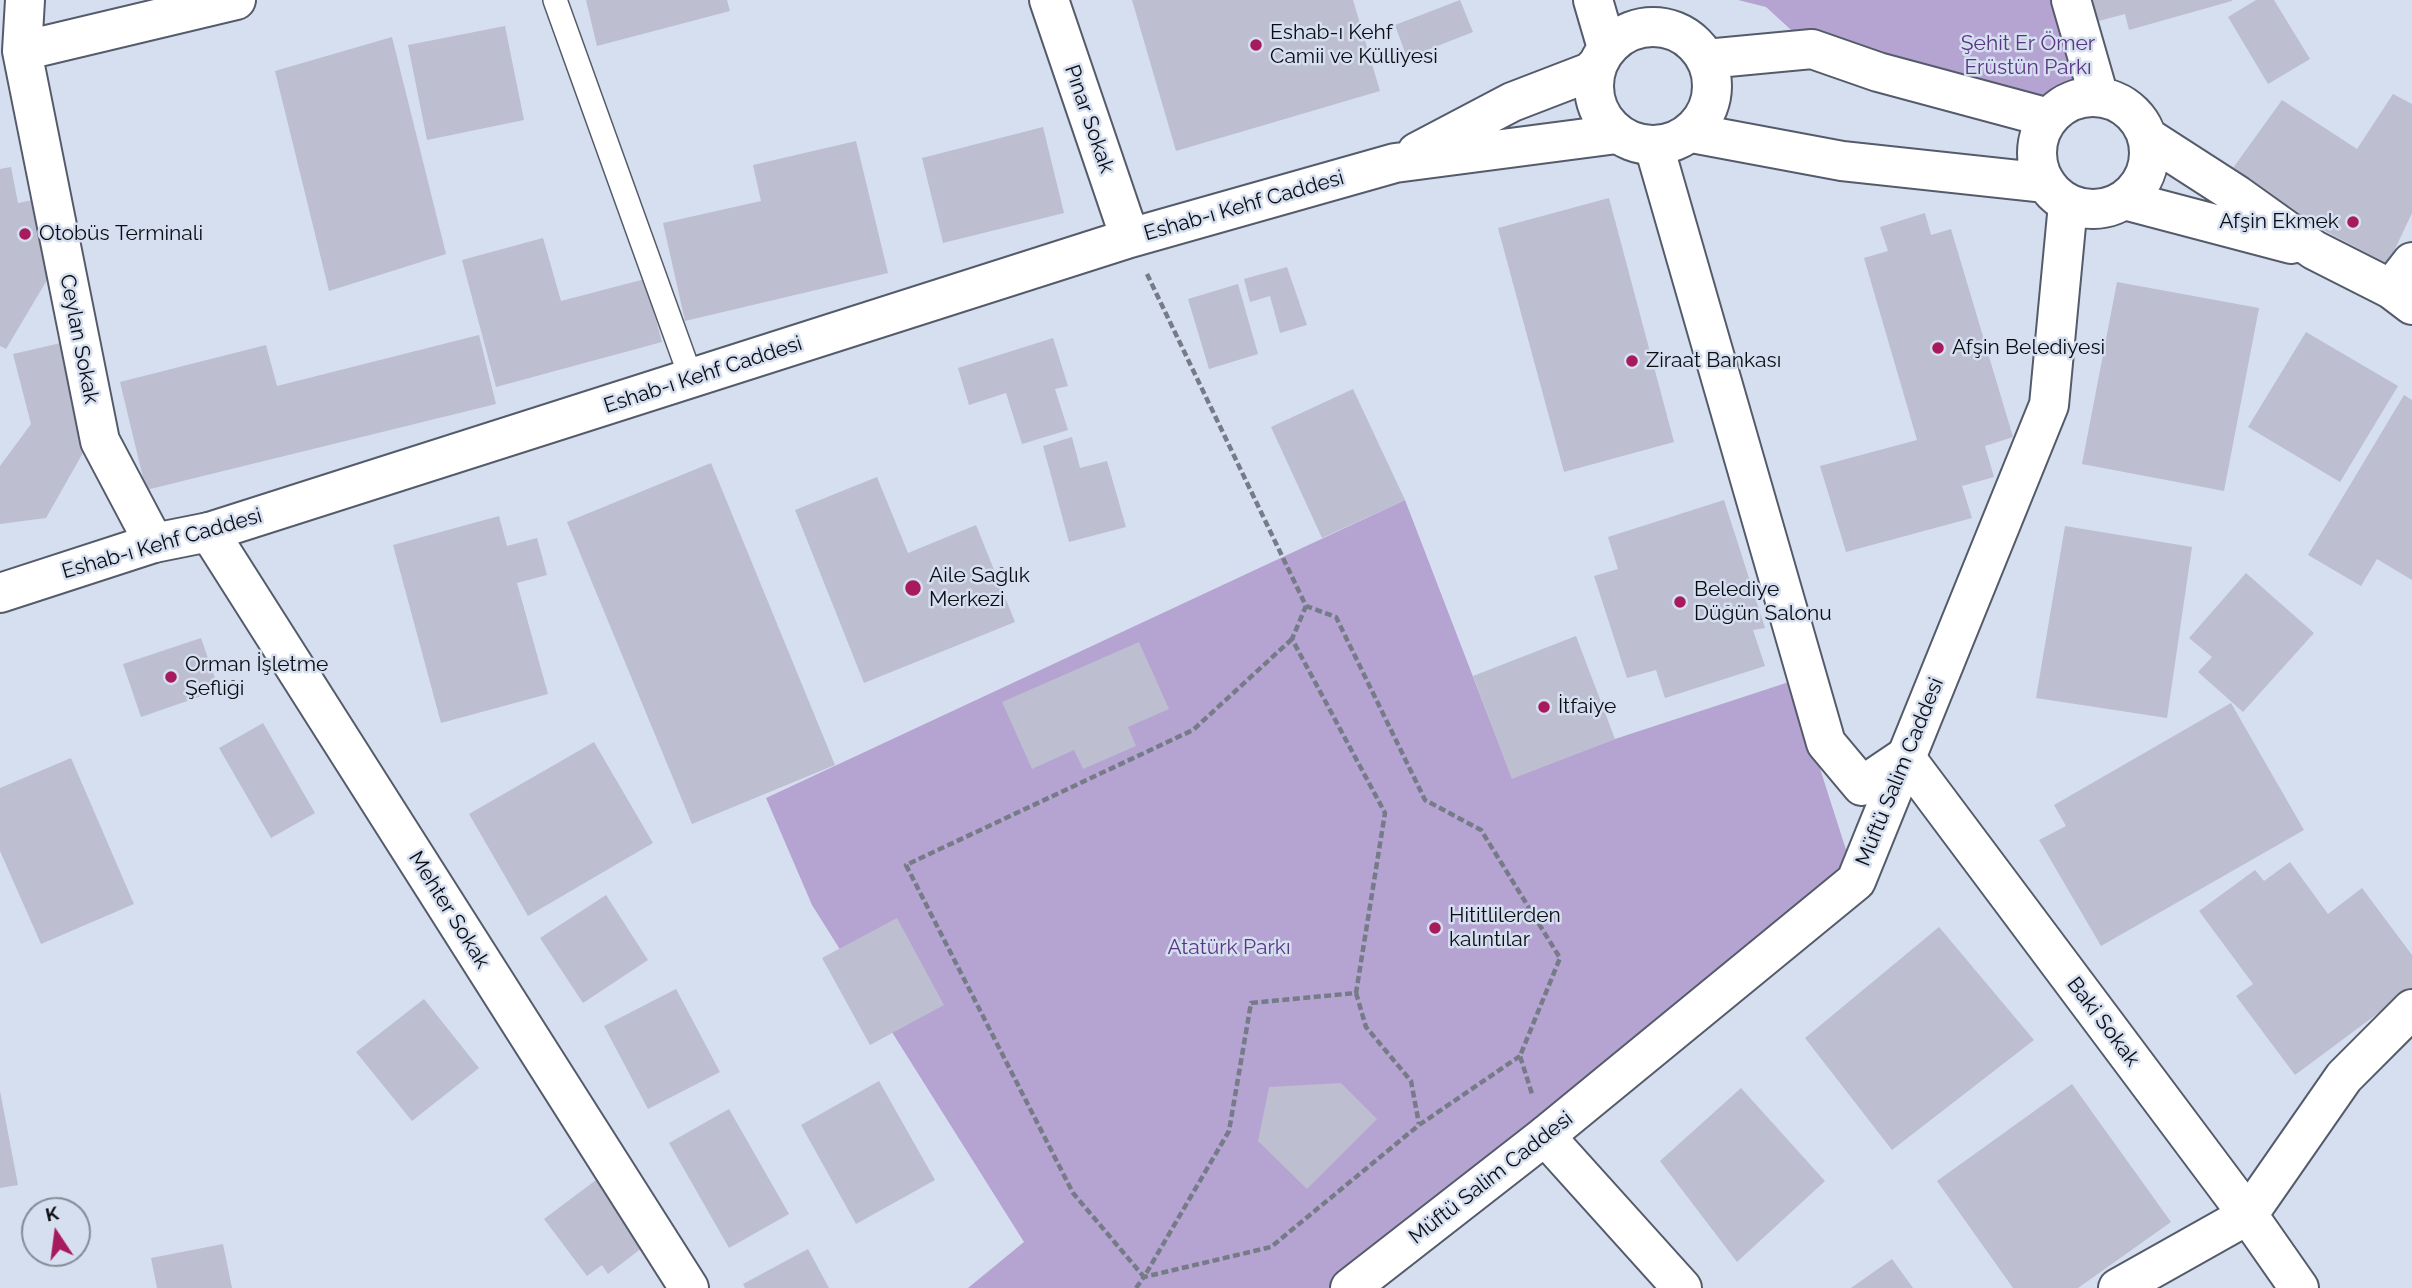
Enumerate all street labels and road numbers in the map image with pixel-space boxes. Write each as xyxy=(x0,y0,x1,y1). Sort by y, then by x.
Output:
street label: Pınar Sokak xyxy=(1059,61,1119,177)
street label: Eshab-ı Kehf Caddesi xyxy=(1141,165,1347,247)
street label: Ceylan Sokak xyxy=(54,272,104,406)
street label: Eshab-ı Kehf Caddesi xyxy=(601,331,805,419)
street label: Eshab-ı Kehf Caddesi xyxy=(59,503,265,585)
street label: Müftü Salim Caddesi xyxy=(1851,674,1949,870)
street label: Mehter Sokak xyxy=(403,847,495,973)
street label: Baki Sokak xyxy=(2061,972,2145,1072)
street label: Müftü Salim Caddesi xyxy=(1404,1106,1578,1250)

